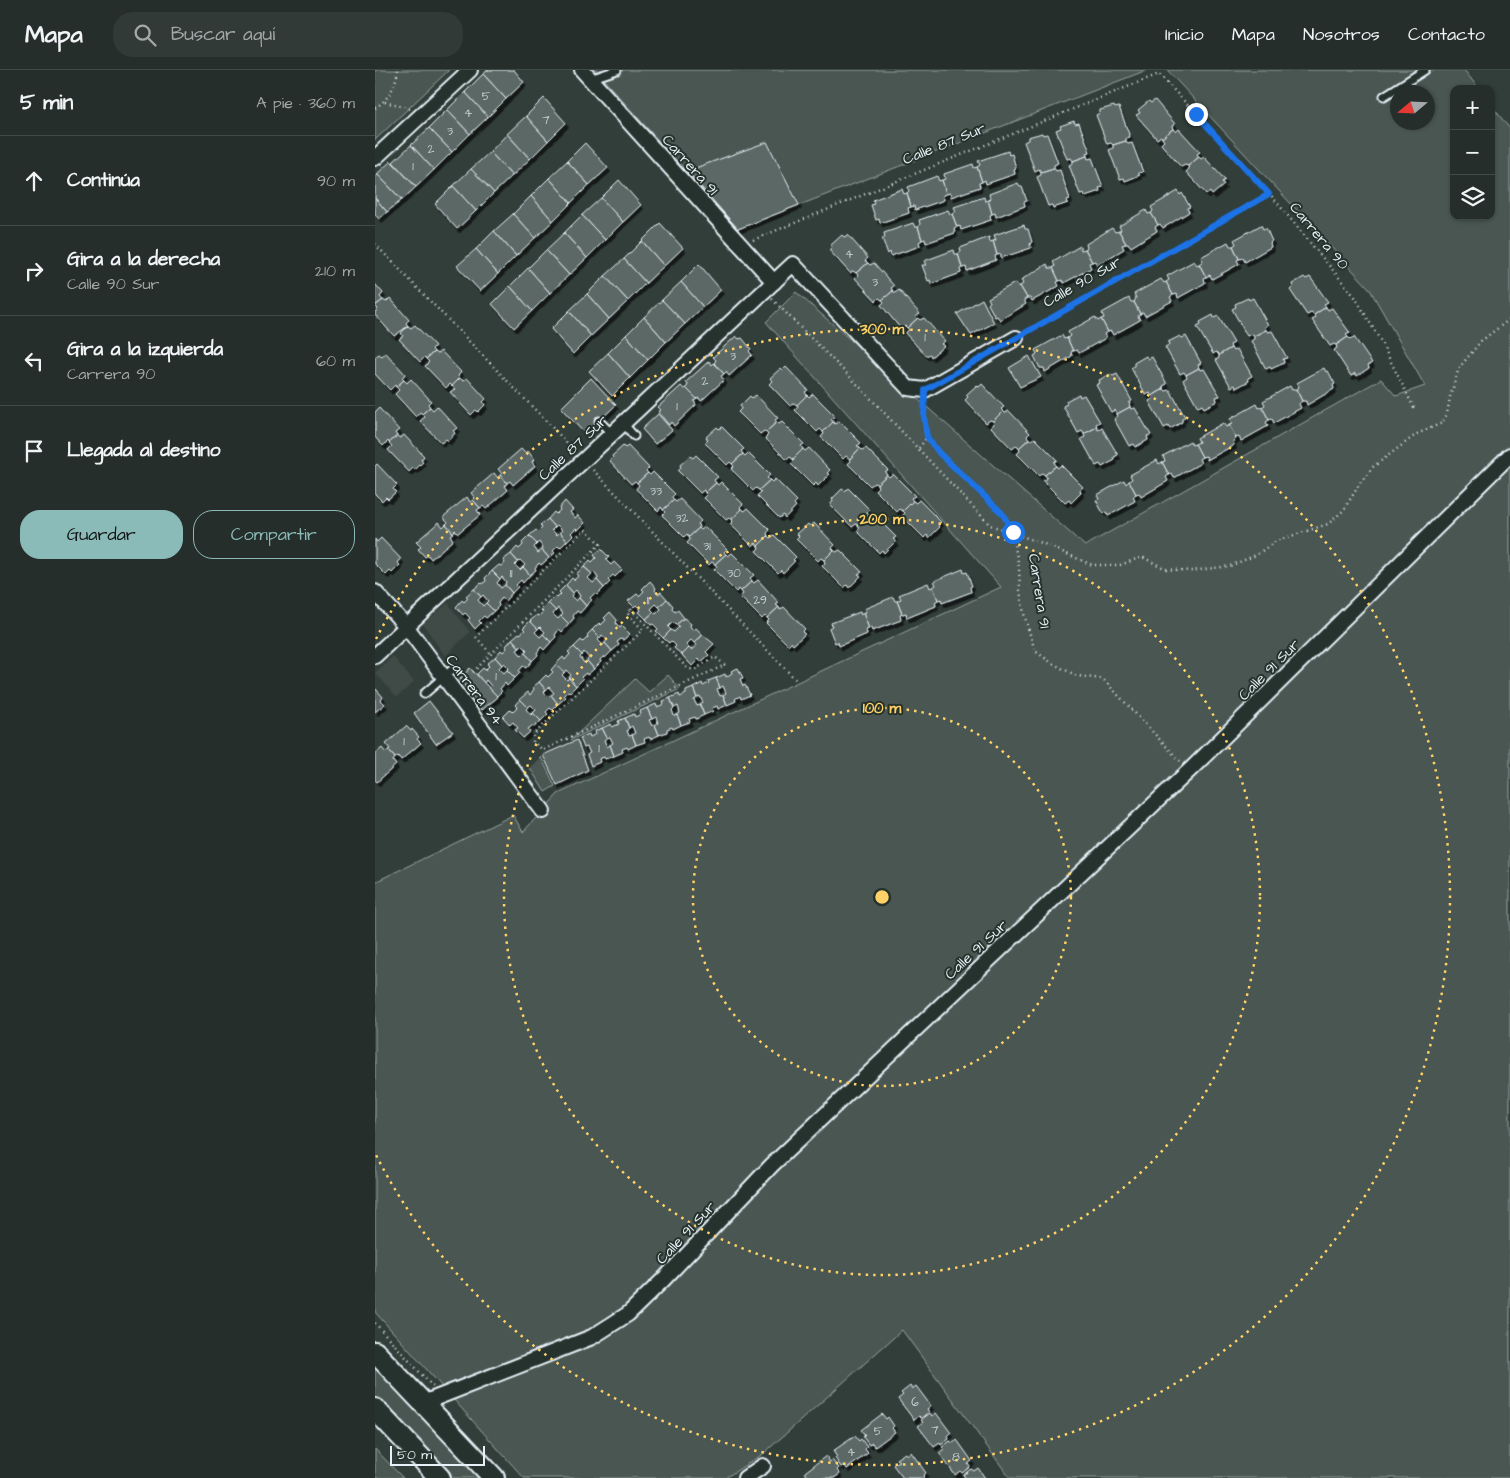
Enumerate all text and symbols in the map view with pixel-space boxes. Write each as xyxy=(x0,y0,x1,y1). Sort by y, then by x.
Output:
search box xyxy=(113,12,463,57)
text: Mapa xyxy=(25,18,83,52)
icon: search xyxy=(131,21,159,49)
text: Buscar aquí xyxy=(171,21,275,48)
text: Inicio xyxy=(1165,22,1204,47)
text: Mapa xyxy=(1232,22,1275,47)
text: Nosotros xyxy=(1303,22,1380,47)
text: Contacto xyxy=(1408,22,1485,47)
north arrow xyxy=(1390,85,1435,130)
map controls xyxy=(1450,85,1495,220)
button: + xyxy=(1450,85,1495,130)
text: 5 min xyxy=(20,88,73,117)
house number: 5 xyxy=(482,88,491,105)
text: A pie · 360 m xyxy=(256,92,355,114)
route end xyxy=(1185,103,1208,126)
house number: 4 xyxy=(464,105,472,122)
house number: 7 xyxy=(542,112,550,129)
street label: Calle 87 Sur xyxy=(899,118,989,170)
house number: 3 xyxy=(447,123,453,140)
street label: Carrera 91 xyxy=(657,130,723,200)
button: − xyxy=(1450,130,1495,175)
house number: 2 xyxy=(428,141,435,158)
house number: 1 xyxy=(412,158,414,175)
icon: ahead xyxy=(20,167,48,195)
text: Continúa xyxy=(67,167,140,194)
text: 90 m xyxy=(317,170,355,192)
button: layers xyxy=(1450,175,1495,220)
street label: Carrera 90 xyxy=(1284,198,1354,275)
text: Gira a la derecha xyxy=(67,246,220,273)
house number: 4 xyxy=(845,246,853,263)
street label: Calle 90 Sur xyxy=(1039,251,1125,313)
icon: right xyxy=(20,257,48,285)
text: 210 m xyxy=(315,260,355,282)
text: Calle 90 Sur xyxy=(67,273,159,295)
house number: 3 xyxy=(872,274,878,291)
text: 300 m xyxy=(859,319,904,340)
house number: 1 xyxy=(924,329,926,346)
text: Gira a la izquierda xyxy=(67,336,223,363)
icon: left xyxy=(20,347,48,375)
house number: 3 xyxy=(730,348,736,365)
text: 60 m xyxy=(316,350,355,372)
text: Carrera 90 xyxy=(67,363,155,385)
house number: 2 xyxy=(702,373,709,390)
house number: 1 xyxy=(676,398,678,415)
street label: Calle 87 Sur xyxy=(534,410,612,486)
icon: arrive xyxy=(20,437,48,465)
text: Llegada al destino xyxy=(67,437,220,464)
house number: 33 xyxy=(650,483,662,500)
text: 200 m xyxy=(858,509,905,530)
button: Guardar xyxy=(20,510,183,559)
button: Compartir xyxy=(193,510,355,559)
house number: 32 xyxy=(676,510,689,527)
route start xyxy=(1002,521,1025,544)
house number: 31 xyxy=(703,538,711,555)
street label: Carrera 91 xyxy=(1023,552,1055,630)
house number: 11 xyxy=(509,565,513,582)
house number: 30 xyxy=(727,565,741,582)
house number: 11 xyxy=(646,592,650,609)
house number: 29 xyxy=(753,592,767,609)
street label: Calle 91 Sur xyxy=(1234,635,1304,705)
street label: Carrera 94 xyxy=(440,650,508,730)
house number: 1 xyxy=(495,668,497,685)
text: 100 m xyxy=(863,698,902,719)
house number: 1 xyxy=(403,733,405,750)
house number: 1 xyxy=(598,740,600,757)
centre of rings xyxy=(873,888,891,906)
street label: Calle 91 Sur xyxy=(940,915,1012,985)
street label: Calle 91 Sur xyxy=(651,1197,721,1269)
house number: 6 xyxy=(911,1394,919,1411)
house number: 7 xyxy=(931,1422,939,1439)
house number: 5 xyxy=(874,1423,883,1440)
scale bar xyxy=(390,1443,485,1466)
house number: 4 xyxy=(847,1444,855,1461)
text: 50 m xyxy=(397,1445,432,1465)
house number: 8 xyxy=(952,1449,960,1466)

